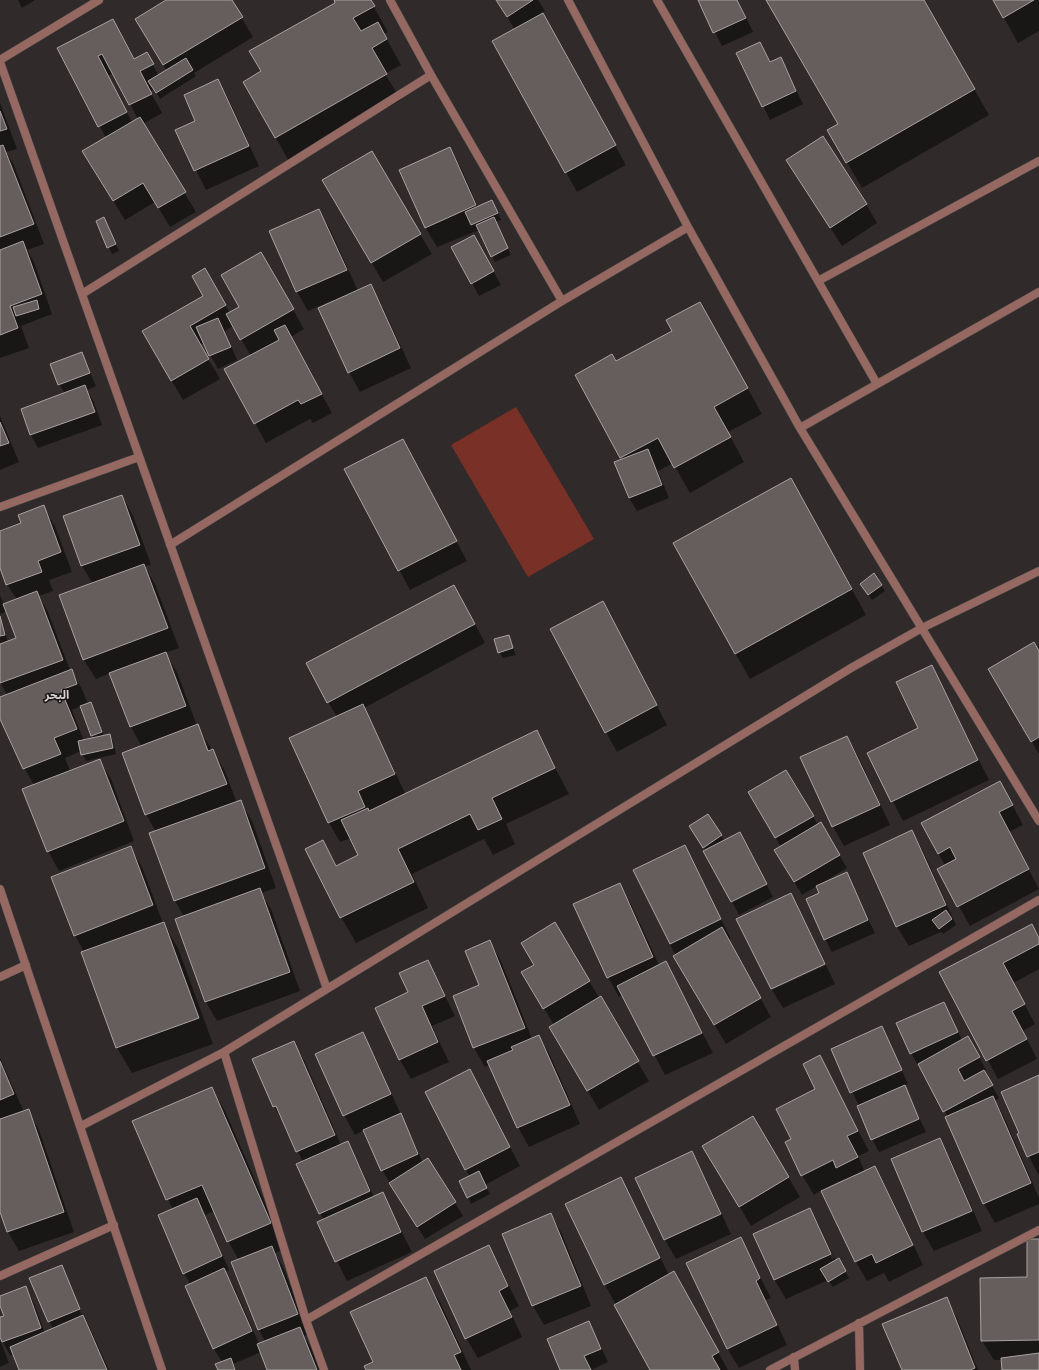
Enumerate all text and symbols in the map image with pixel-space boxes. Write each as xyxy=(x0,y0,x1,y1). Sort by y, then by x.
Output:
district label: البحر xyxy=(44,687,69,702)

